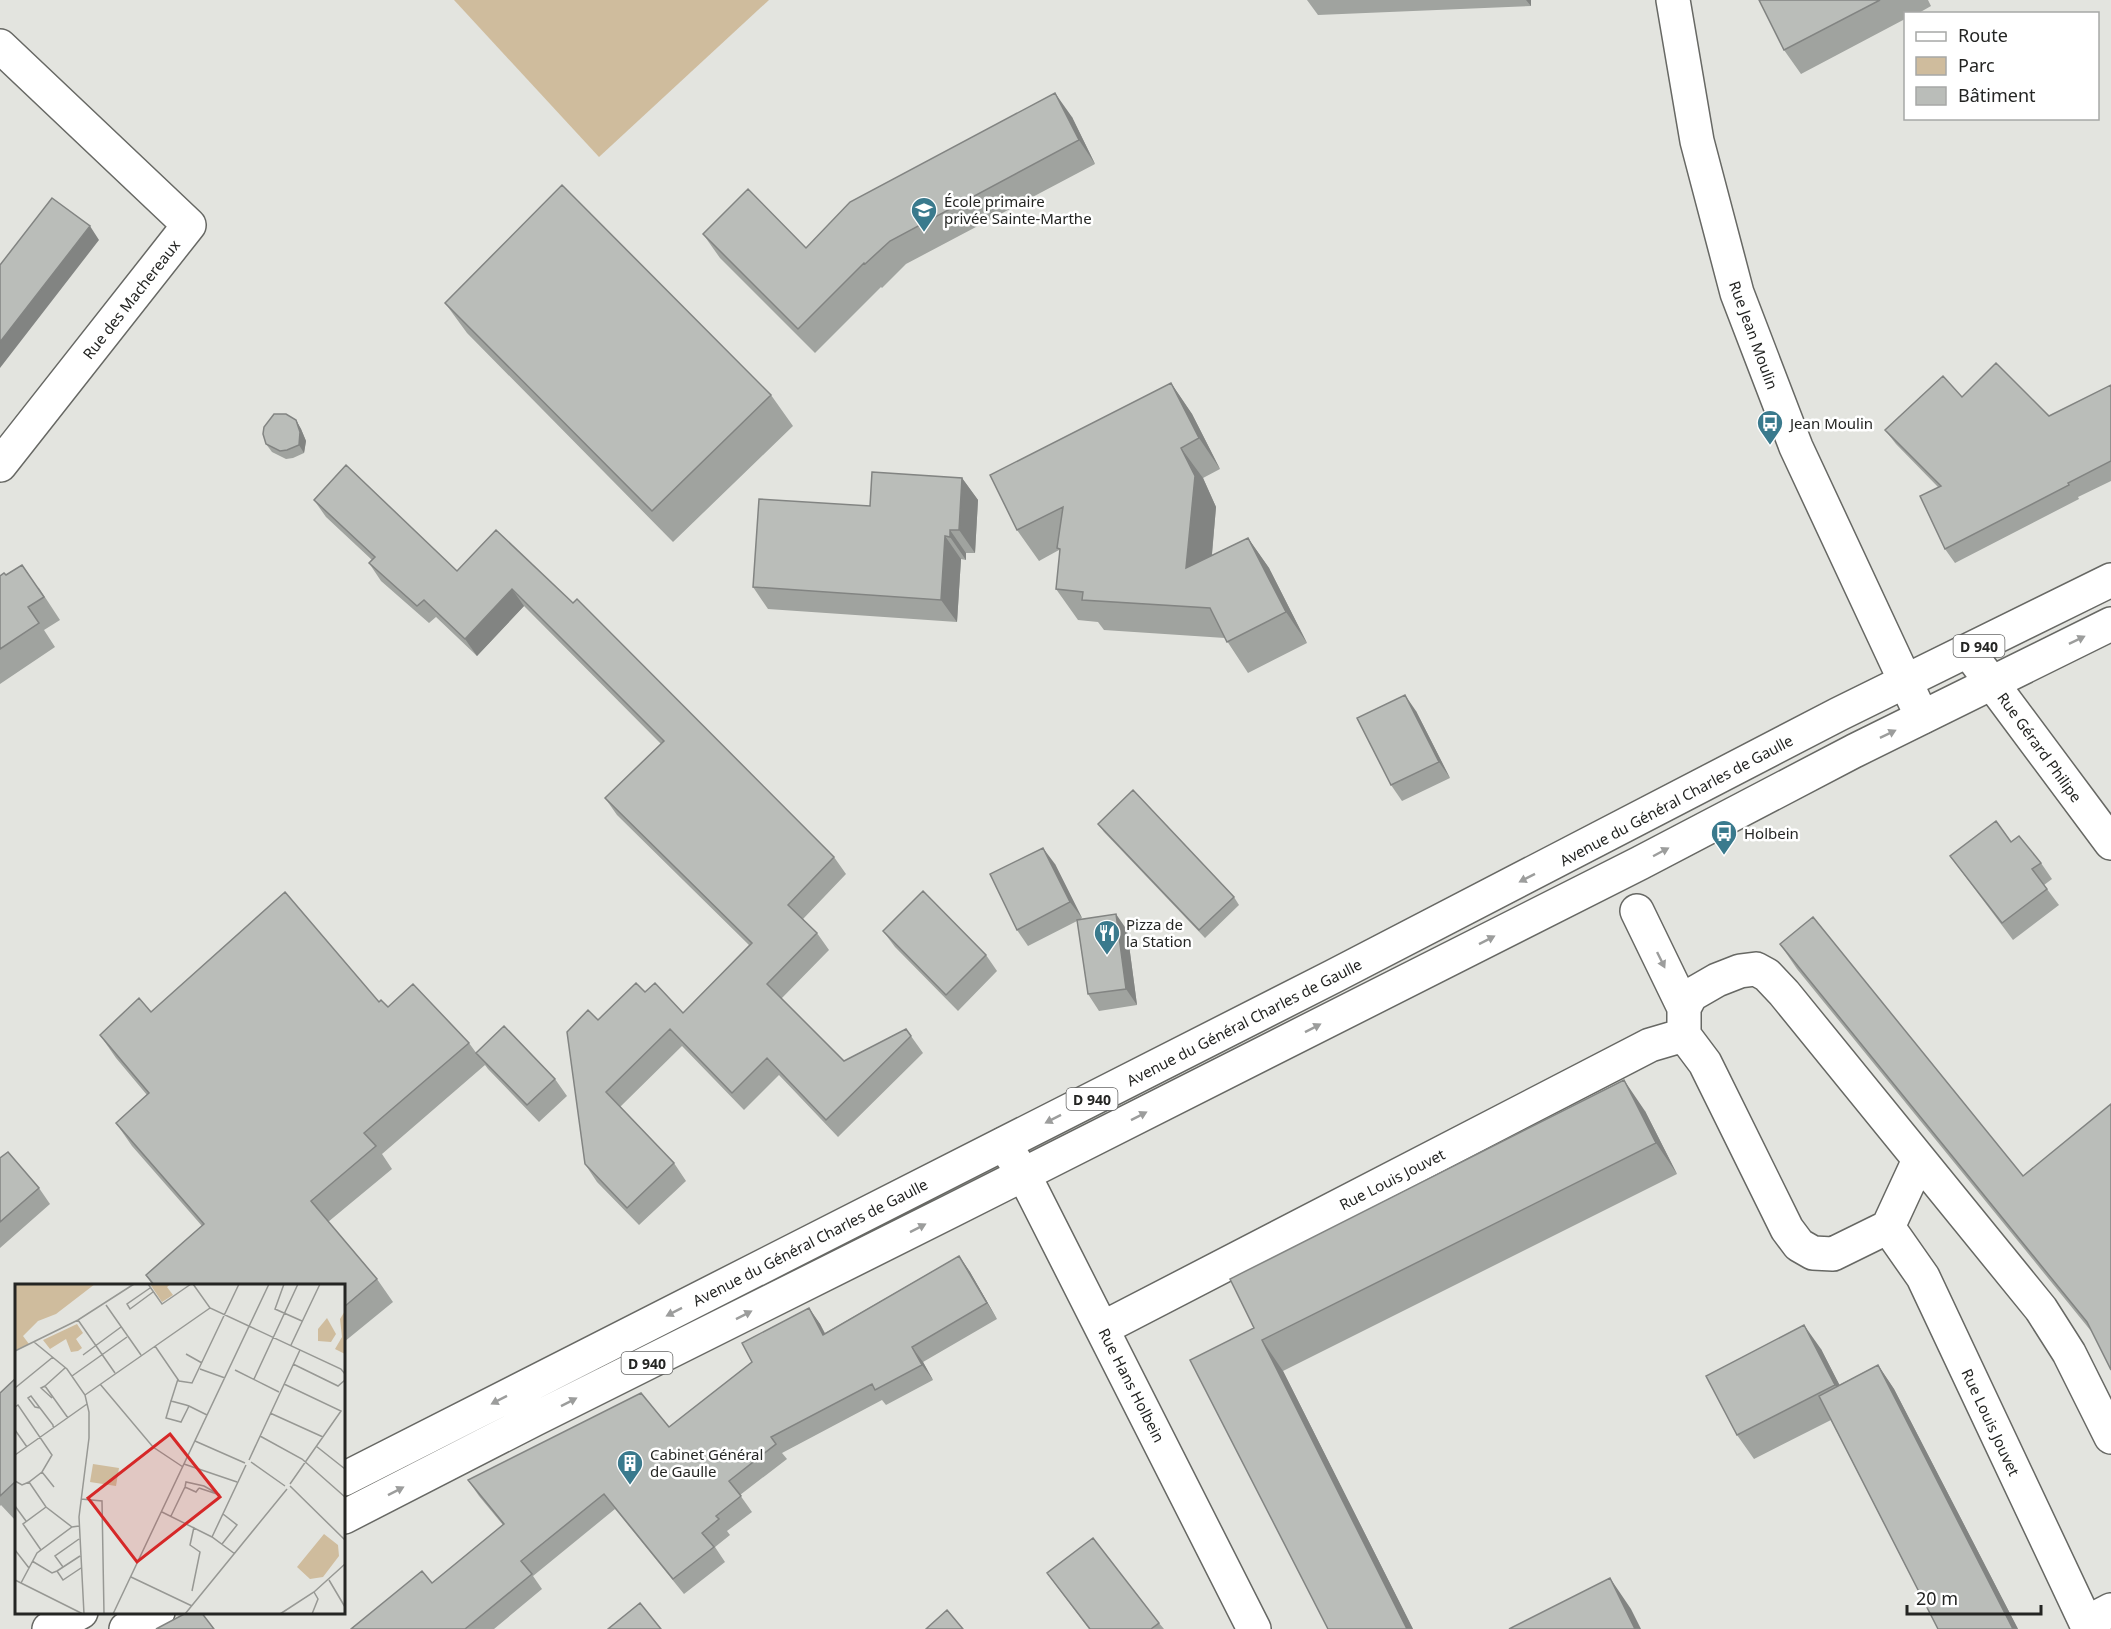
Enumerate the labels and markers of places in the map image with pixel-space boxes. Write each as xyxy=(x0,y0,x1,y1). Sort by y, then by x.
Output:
place label: École primaire privée Sainte-Marthe xyxy=(944,191,1092,228)
school or university icon: École primaire privée Sainte-Marthe xyxy=(909,195,939,233)
bus stop icon: Jean Moulin xyxy=(1755,408,1785,446)
place label: Jean Moulin xyxy=(1788,413,1873,433)
bus stop icon: Holbein xyxy=(1709,818,1739,856)
place label: Holbein xyxy=(1744,823,1799,843)
place label: Pizza de la Station xyxy=(1126,914,1192,951)
restaurant icon: Pizza de la Station xyxy=(1092,918,1122,956)
place label: Cabinet Général de Gaulle xyxy=(650,1444,763,1481)
building icon: Cabinet Général de Gaulle xyxy=(615,1448,645,1486)

